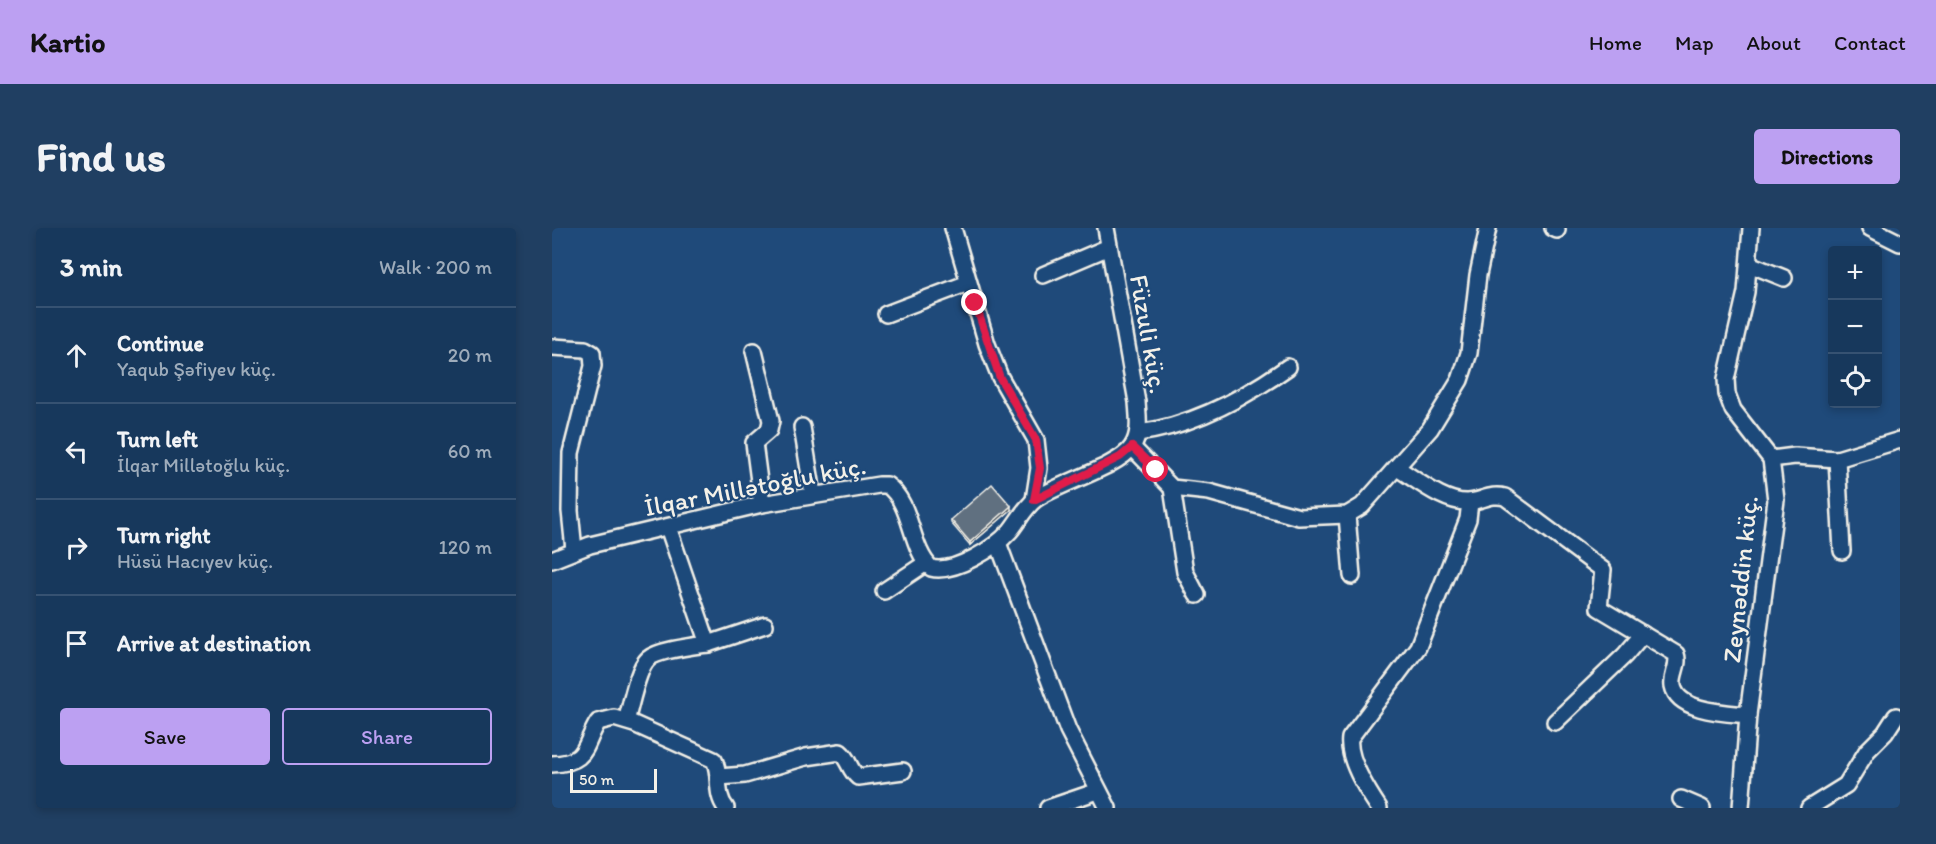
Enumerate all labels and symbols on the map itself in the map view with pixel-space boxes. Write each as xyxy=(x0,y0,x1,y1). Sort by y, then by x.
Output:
street label: Füzuli küç. xyxy=(1123,272,1175,396)
route end xyxy=(961,289,987,315)
street label: İlqar Millətoğlu küç. xyxy=(641,449,869,523)
route start xyxy=(1142,456,1168,482)
street label: Zeynəddin küç. xyxy=(1715,494,1765,664)
scale bar xyxy=(570,766,657,794)

